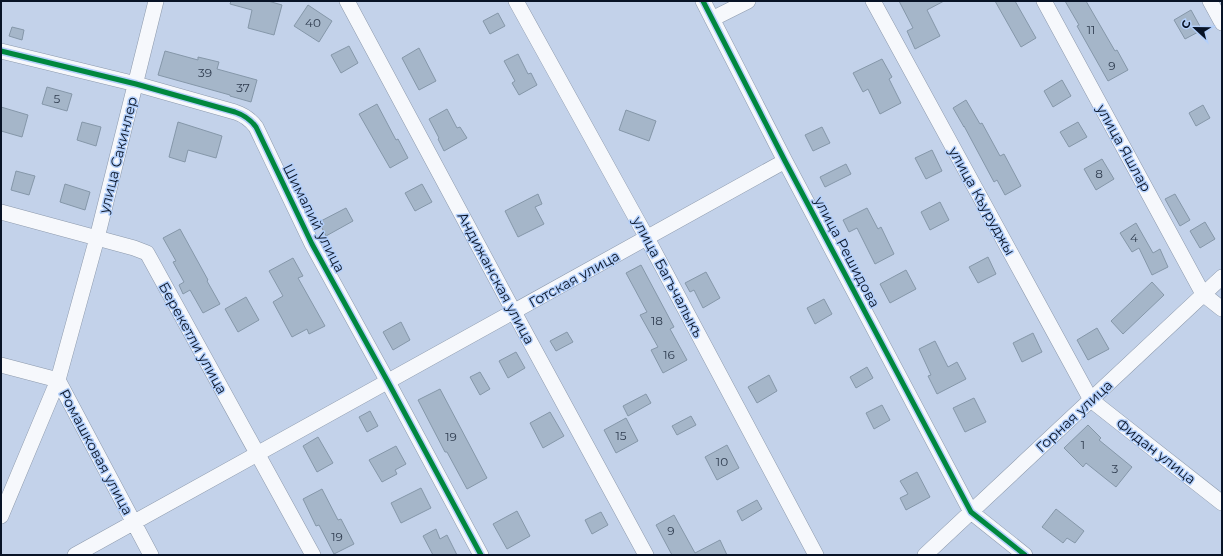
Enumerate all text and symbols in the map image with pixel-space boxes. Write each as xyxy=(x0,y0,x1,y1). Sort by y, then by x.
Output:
north arrow xyxy=(1175,8,1215,48)
house number: 40 xyxy=(305,15,321,30)
text: С xyxy=(1178,18,1194,31)
house number: 11 xyxy=(1087,22,1095,37)
house number: 9 xyxy=(1108,58,1116,73)
house number: 39 xyxy=(198,65,212,80)
house number: 37 xyxy=(236,80,250,95)
house number: 5 xyxy=(54,91,61,106)
street label: улица Сакинлер xyxy=(95,95,141,216)
street label: улица Яшлар xyxy=(1092,100,1155,195)
street label: улица Къуруджы xyxy=(944,143,1019,258)
street label: Шималий улица xyxy=(279,161,349,275)
house number: 8 xyxy=(1095,166,1103,181)
street label: улица Решидова xyxy=(810,193,884,311)
street label: Андижанская улица xyxy=(453,209,539,347)
street label: улица Багъчалыкъ xyxy=(628,213,708,341)
house number: 4 xyxy=(1130,230,1138,245)
street label: Готская улица xyxy=(525,247,623,311)
street label: Берекетли улица xyxy=(155,279,231,397)
house number: 18 xyxy=(651,313,663,328)
house number: 16 xyxy=(663,347,675,362)
street label: Горная улица xyxy=(1032,376,1116,456)
street label: Ромашковая улица xyxy=(55,386,137,518)
street label: Фидан улица xyxy=(1112,414,1200,488)
house number: 15 xyxy=(615,428,627,443)
house number: 19 xyxy=(445,429,457,444)
house number: 1 xyxy=(1081,437,1085,452)
house number: 10 xyxy=(716,454,728,469)
house number: 3 xyxy=(1112,461,1119,476)
house number: 9 xyxy=(667,523,675,538)
house number: 19 xyxy=(331,529,343,544)

